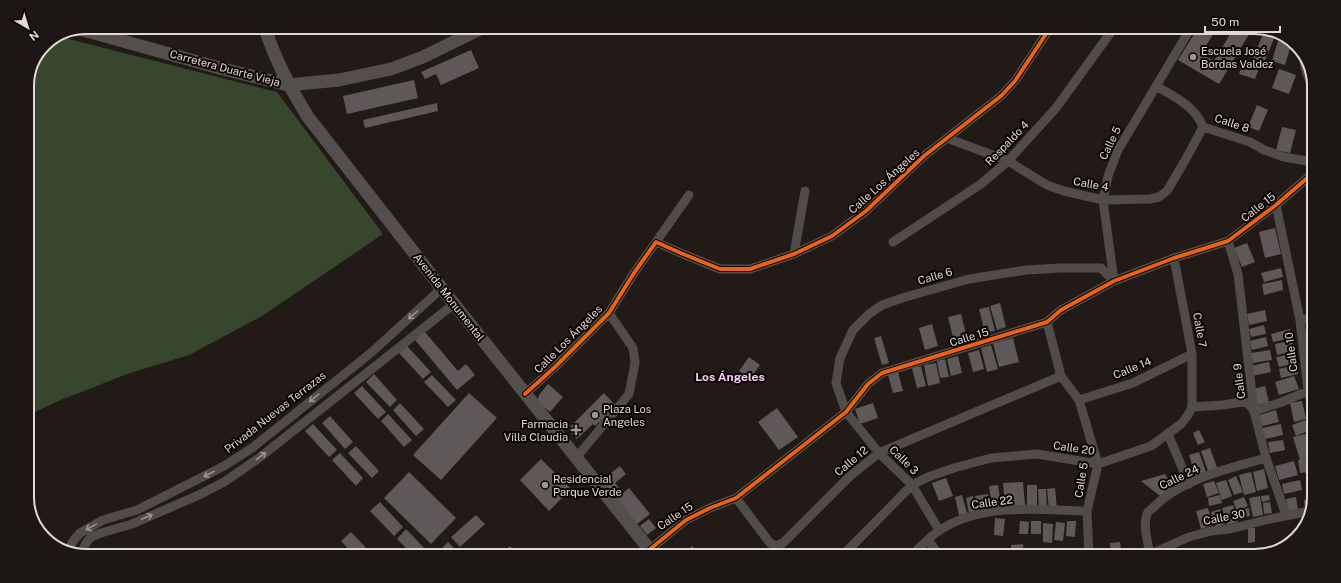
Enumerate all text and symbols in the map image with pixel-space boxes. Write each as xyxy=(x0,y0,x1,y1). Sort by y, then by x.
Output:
north arrow xyxy=(8,8,48,48)
scale bar xyxy=(1205,8,1280,34)
text: 50 m xyxy=(1211,15,1239,29)
text: N xyxy=(27,29,41,43)
place label: Escuela José Bordas Valdez xyxy=(1201,45,1273,70)
street label: Carretera Duarte Vieja xyxy=(169,48,281,88)
marker: Escuela José Bordas Valdez xyxy=(1188,52,1198,62)
street label: Calle 8 xyxy=(1213,112,1251,134)
street label: Respaldo 4 xyxy=(983,118,1031,168)
street label: Calle 5 xyxy=(1097,124,1123,162)
street label: Calle Los Ángeles xyxy=(845,145,922,216)
street label: Calle 4 xyxy=(1072,175,1110,193)
street label: Calle 15 xyxy=(1238,190,1278,224)
street label: Avenida Monumental xyxy=(411,251,487,343)
street label: Calle 6 xyxy=(916,265,954,287)
street label: Calle Los Ángeles xyxy=(531,302,605,375)
one-way arrow xyxy=(408,310,419,319)
street label: Calle 7 xyxy=(1191,312,1209,349)
street label: Calle 15 xyxy=(948,325,990,349)
street label: Calle 10 xyxy=(1283,331,1299,373)
street label: Calle 14 xyxy=(1111,355,1153,381)
street label: Calle 9 xyxy=(1231,363,1247,399)
street label: Privada Nuevas Terrazas xyxy=(222,369,328,455)
district label: Los Ángeles xyxy=(695,370,765,384)
one-way arrow xyxy=(308,393,319,402)
place label: Plaza Los Angeles xyxy=(603,403,652,428)
marker: Plaza Los Angeles xyxy=(590,410,600,420)
place label: Farmacia Villa Claudia xyxy=(504,418,568,443)
marker: Farmacia Villa Claudia xyxy=(571,425,581,435)
street label: Calle 20 xyxy=(1052,439,1096,457)
street label: Calle 12 xyxy=(832,443,870,478)
street label: Calle 3 xyxy=(887,443,921,477)
one-way arrow xyxy=(255,452,266,460)
street label: Calle 5 xyxy=(1072,461,1090,499)
street label: Calle 24 xyxy=(1157,462,1201,492)
one-way arrow xyxy=(203,471,215,478)
place label: Residencial Parque Verde xyxy=(553,473,622,498)
marker: Residencial Parque Verde xyxy=(540,480,550,490)
street label: Calle 22 xyxy=(970,493,1014,511)
street label: Calle 15 xyxy=(655,500,695,532)
street label: Calle 30 xyxy=(1202,507,1246,527)
one-way arrow xyxy=(140,513,152,521)
one-way arrow xyxy=(85,524,97,531)

